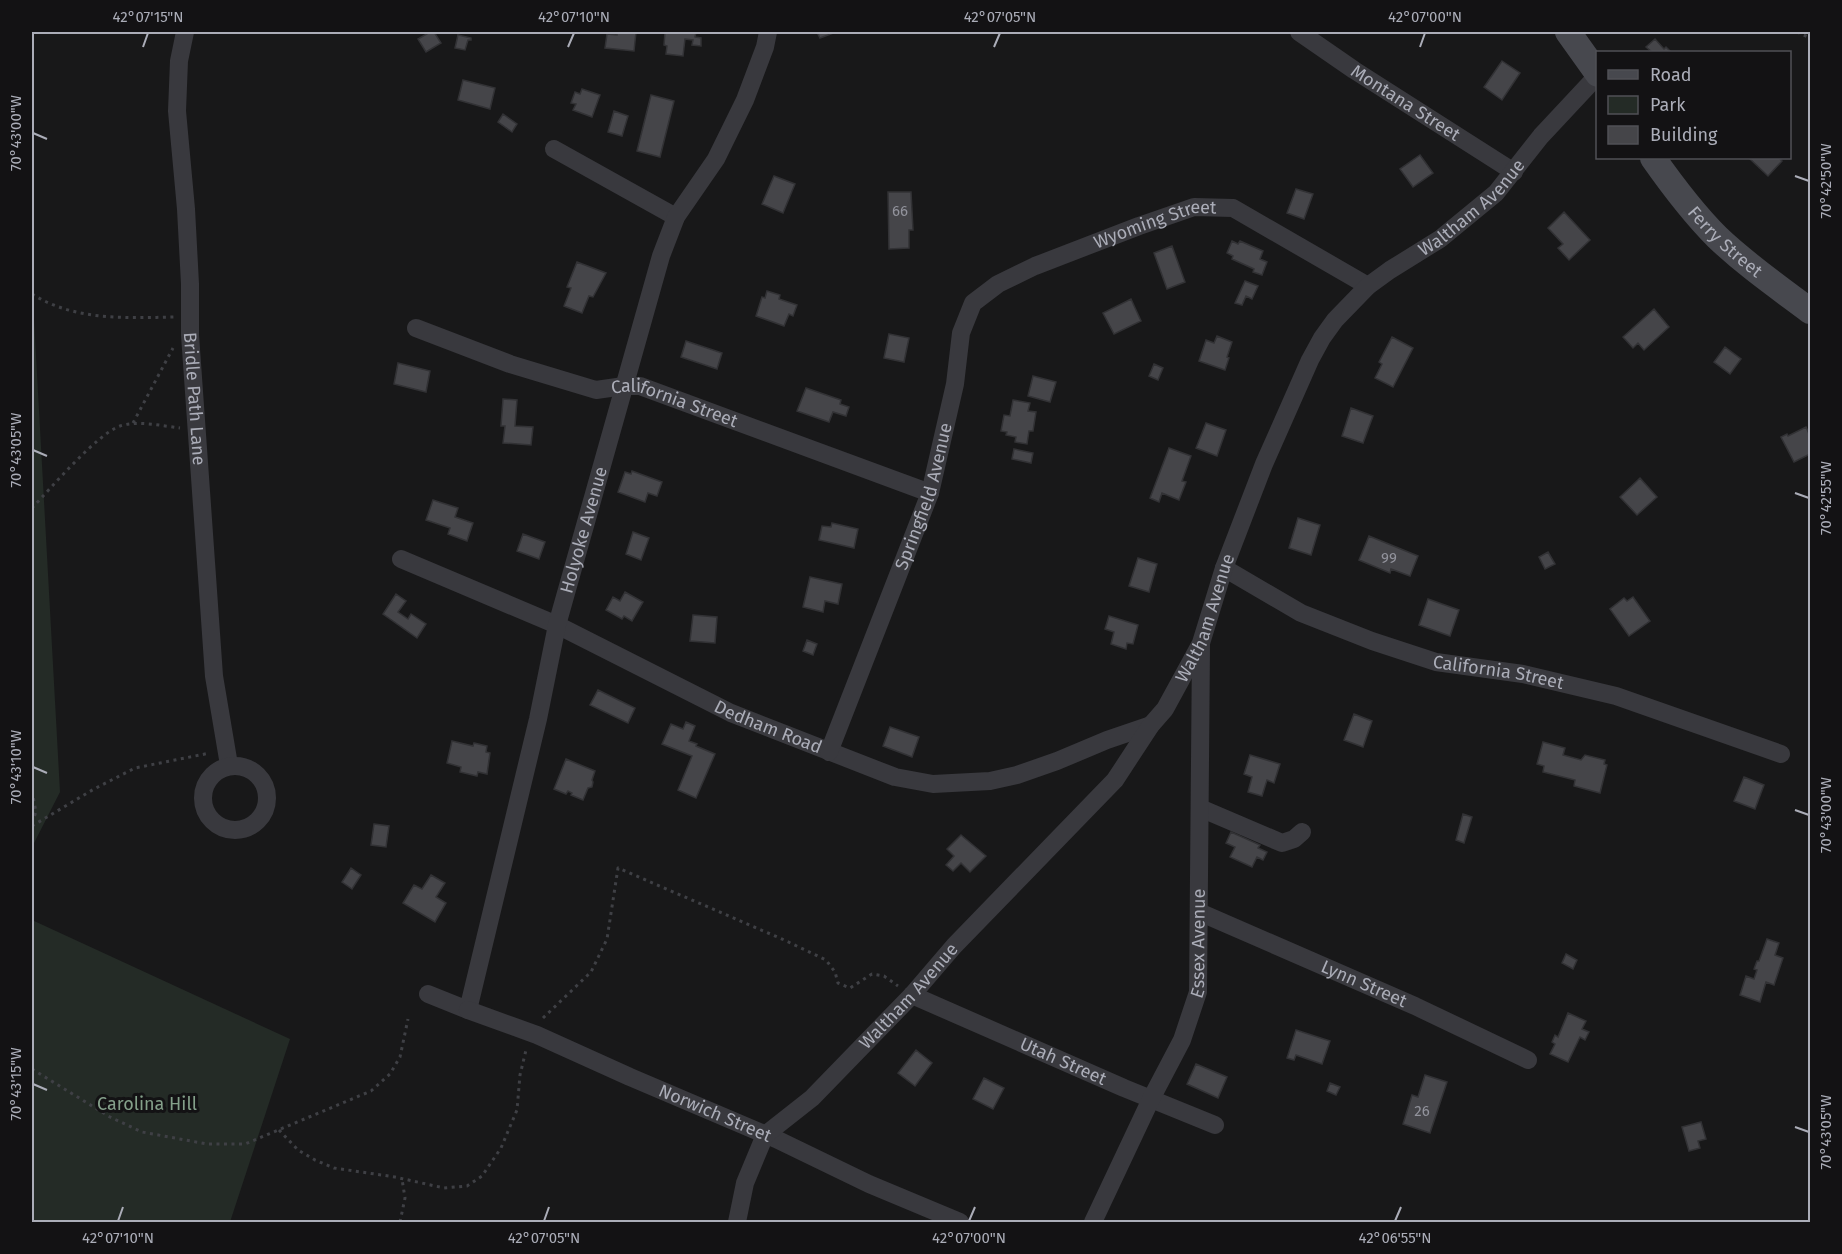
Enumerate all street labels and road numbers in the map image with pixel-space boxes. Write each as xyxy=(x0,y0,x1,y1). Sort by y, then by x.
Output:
street label: Montana Street xyxy=(1347,60,1465,146)
street label: Waltham Avenue xyxy=(1414,155,1530,261)
street label: Wyoming Street xyxy=(1091,196,1217,253)
street label: Ferry Street xyxy=(1683,202,1767,283)
street label: Bridle Path Lane xyxy=(179,331,210,466)
street label: California Street xyxy=(610,375,741,432)
street label: Springfield Avenue xyxy=(890,421,957,573)
street label: Holyoke Avenue xyxy=(555,464,612,596)
street label: Waltham Avenue xyxy=(1171,551,1239,686)
street label: California Street xyxy=(1432,651,1566,694)
street label: Dedham Road xyxy=(710,695,825,758)
street label: Essex Avenue xyxy=(1186,889,1210,1001)
street label: Waltham Avenue xyxy=(854,939,963,1054)
street label: Lynn Street xyxy=(1318,956,1411,1012)
street label: Utah Street xyxy=(1016,1033,1110,1090)
street label: Norwich Street xyxy=(655,1079,775,1147)

